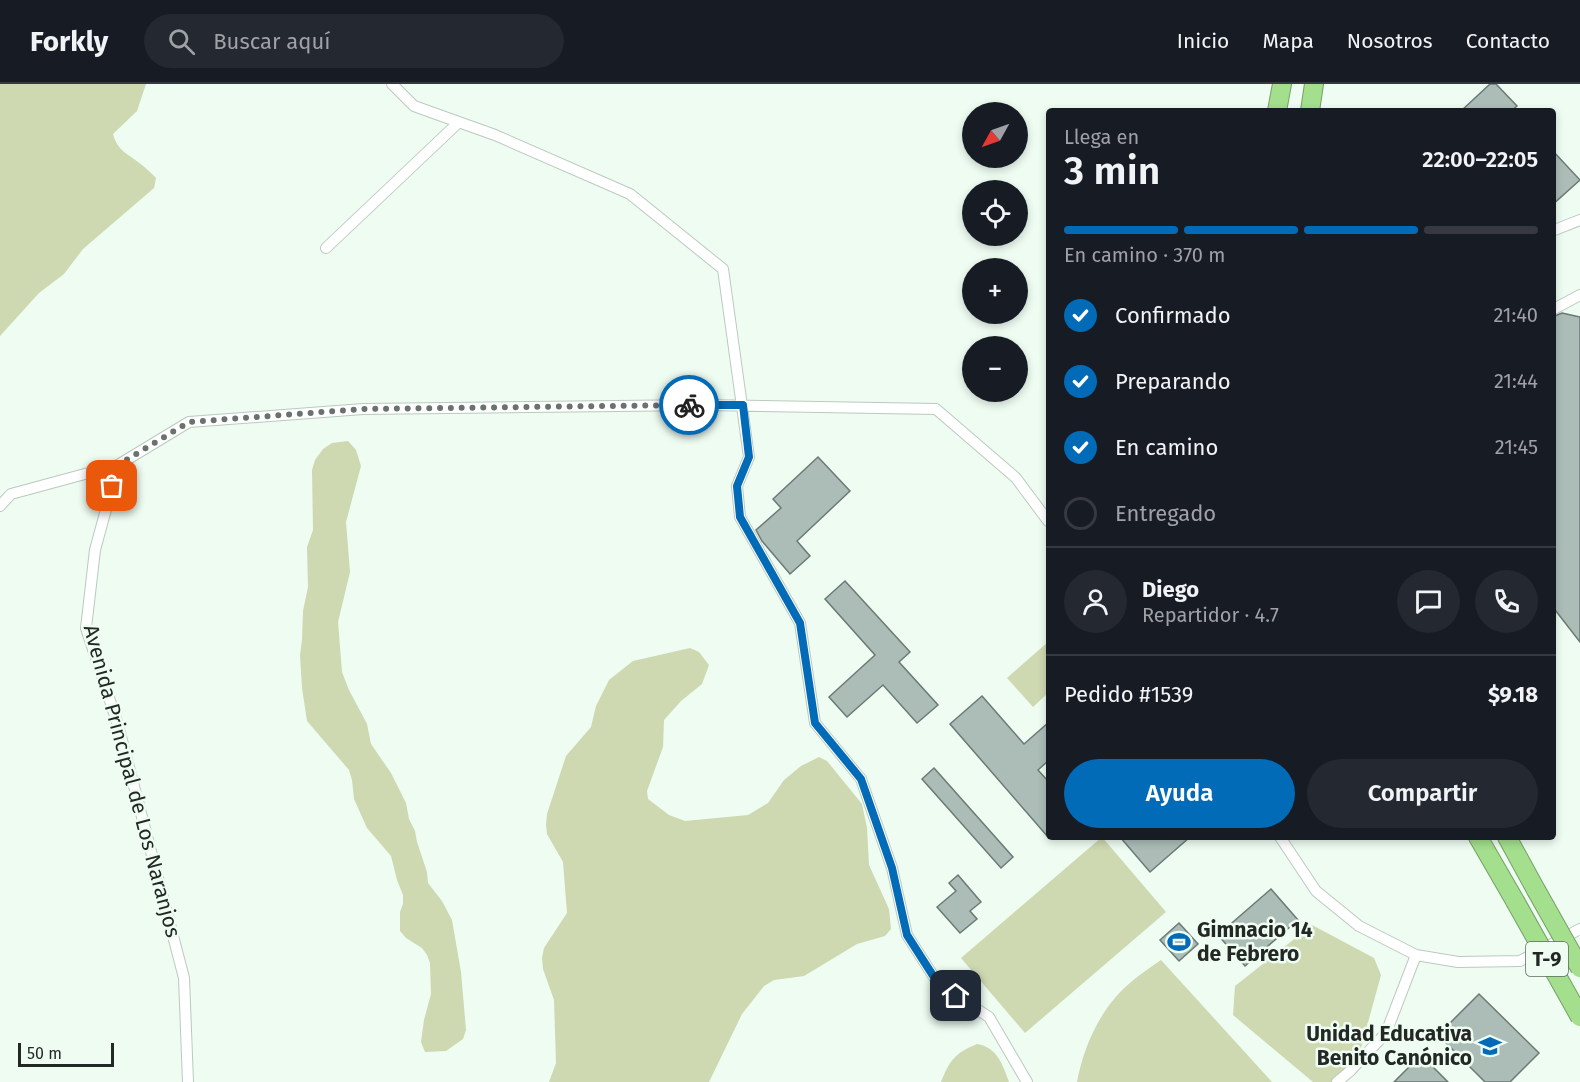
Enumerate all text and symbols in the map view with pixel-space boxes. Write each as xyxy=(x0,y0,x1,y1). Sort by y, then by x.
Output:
search box xyxy=(144,14,564,68)
text: Forkly xyxy=(30,25,108,58)
icon: search xyxy=(165,25,198,58)
text: Buscar aquí xyxy=(213,28,330,55)
text: Inicio xyxy=(1177,28,1229,54)
text: Mapa xyxy=(1262,28,1314,54)
text: Nosotros xyxy=(1347,28,1433,54)
text: Contacto xyxy=(1466,28,1550,54)
north arrow xyxy=(962,102,1028,168)
map controls xyxy=(962,102,1028,402)
text: Llega en xyxy=(1064,125,1139,149)
text: 22:00–22:05 xyxy=(1422,146,1538,173)
text: 3 min xyxy=(1064,148,1160,194)
button: locate xyxy=(962,180,1028,246)
text: En camino · 370 m xyxy=(1064,243,1225,267)
button: + xyxy=(962,258,1028,324)
icon: check xyxy=(1064,299,1097,332)
text: Confirmado xyxy=(1115,302,1231,329)
text: 21:40 xyxy=(1493,303,1538,327)
button: − xyxy=(962,336,1028,402)
icon: check xyxy=(1064,365,1097,398)
text: Preparando xyxy=(1115,368,1231,395)
text: 21:44 xyxy=(1494,369,1538,393)
courier xyxy=(659,375,719,435)
icon: bike xyxy=(673,389,706,422)
icon: check xyxy=(1064,431,1097,464)
text: En camino xyxy=(1115,434,1218,461)
text: 21:45 xyxy=(1495,435,1538,459)
pin xyxy=(86,460,137,511)
icon: bag xyxy=(95,469,128,502)
text: Entregado xyxy=(1115,500,1216,527)
button: person xyxy=(1064,570,1127,633)
button: chat xyxy=(1397,570,1460,633)
button: phone xyxy=(1475,570,1538,633)
text: Diego xyxy=(1142,576,1199,603)
text: Repartidor · 4.7 xyxy=(1142,603,1279,627)
street label: Avenida Principal de Los Naranjos xyxy=(78,622,186,940)
text: Pedido #1539 xyxy=(1064,681,1193,708)
text: $9.18 xyxy=(1488,681,1538,708)
button: Ayuda xyxy=(1064,759,1295,828)
button: Compartir xyxy=(1307,759,1538,828)
place label: Gimnacio 14 de Febrero xyxy=(1197,917,1313,967)
sports icon: Gimnacio 14 de Febrero xyxy=(1166,929,1192,955)
road number: T-9 xyxy=(1526,942,1568,976)
pin xyxy=(930,970,981,1021)
icon: home xyxy=(939,979,972,1012)
place label: Unidad Educativa Benito Canónico xyxy=(1306,1021,1472,1071)
school or university icon: Unidad Educativa Benito Canónico xyxy=(1477,1033,1503,1059)
scale bar xyxy=(18,1040,114,1068)
text: 50 m xyxy=(27,1044,62,1063)

